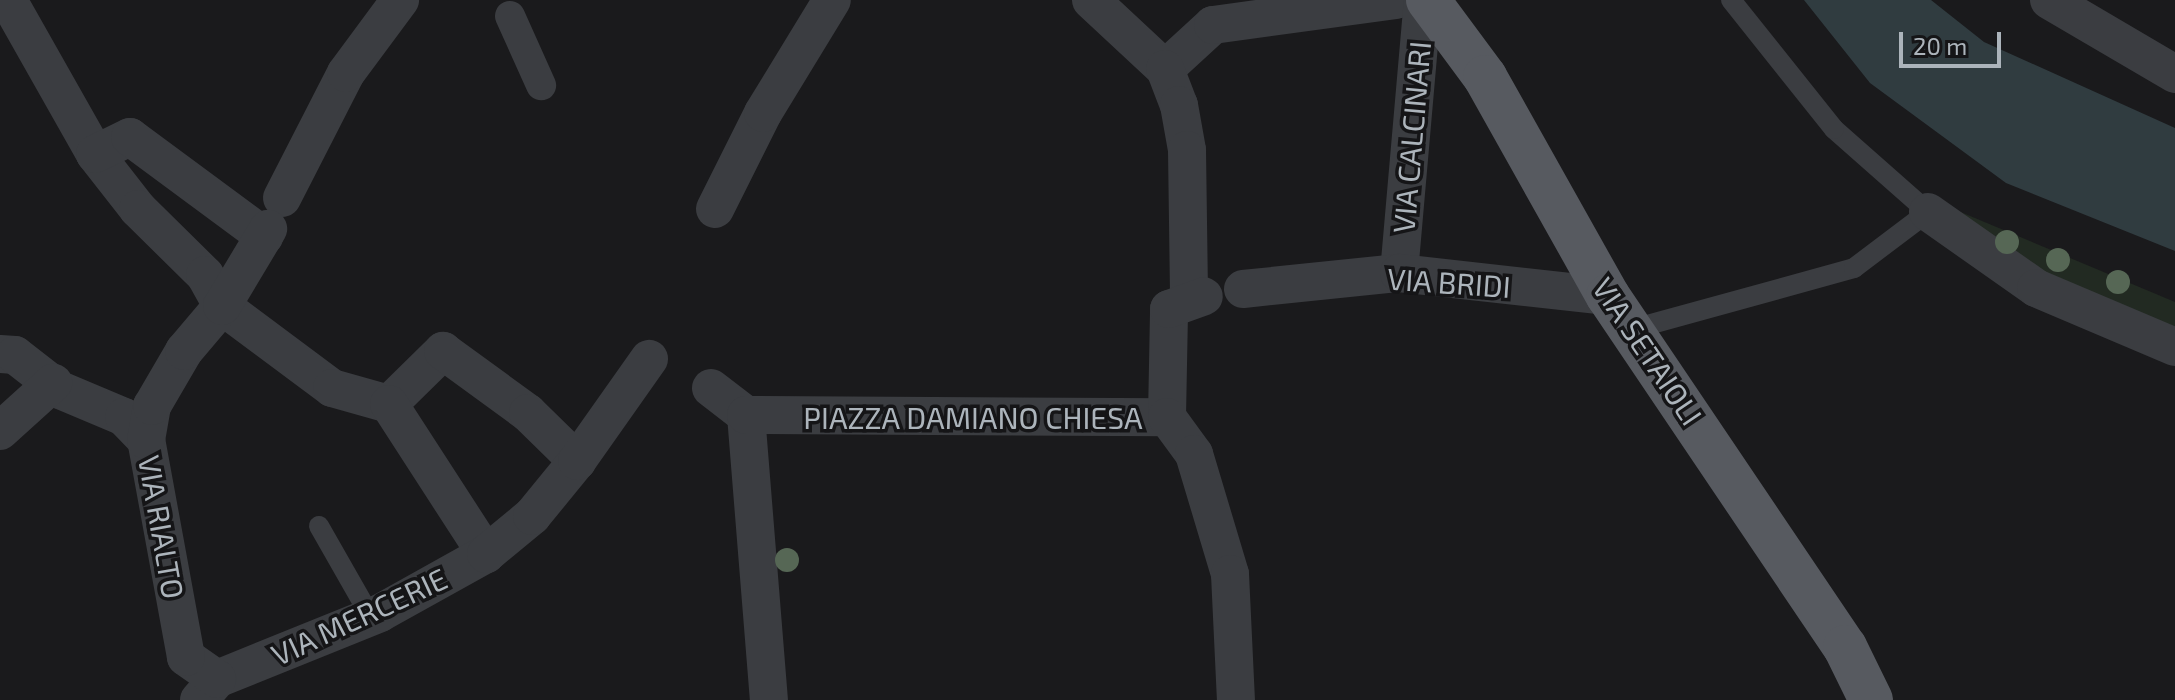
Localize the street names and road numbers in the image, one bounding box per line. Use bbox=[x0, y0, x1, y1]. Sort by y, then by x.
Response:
street label: VIA CALCINARI bbox=[1385, 39, 1437, 235]
street label: VIA BRIDI bbox=[1386, 260, 1512, 304]
street label: VIA SETAIOLI bbox=[1585, 270, 1711, 432]
street label: PIAZZA DAMIANO CHIESA bbox=[803, 399, 1143, 435]
street label: VIA RIALTO bbox=[132, 452, 192, 602]
street label: VIA MERCERIE bbox=[265, 559, 453, 673]

